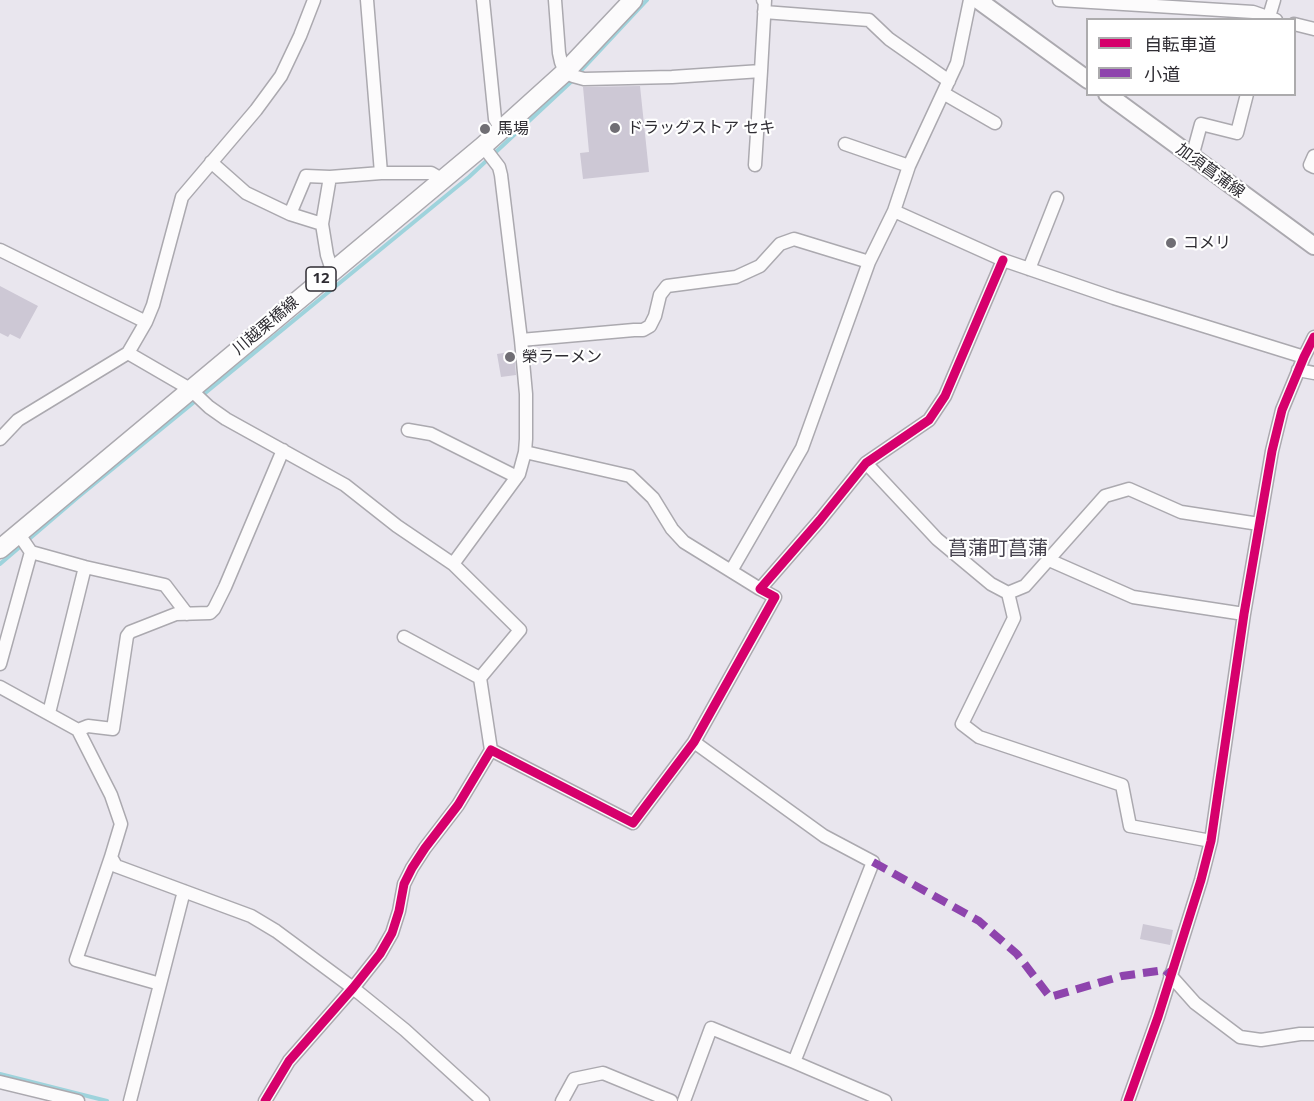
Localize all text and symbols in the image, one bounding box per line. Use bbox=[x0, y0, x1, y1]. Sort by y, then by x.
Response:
legend bbox=[1086, 18, 1296, 96]
text: 自転車道 bbox=[1144, 32, 1216, 56]
text: 小道 bbox=[1144, 62, 1180, 86]
place label: ドラッグストア セキ bbox=[627, 118, 775, 138]
place label: 馬場 bbox=[497, 119, 529, 139]
marker: ドラッグストア セキ bbox=[608, 121, 622, 135]
marker: 馬場 bbox=[478, 122, 492, 136]
street label: 加須菖蒲線 bbox=[1172, 140, 1248, 202]
place label: コメリ bbox=[1183, 233, 1231, 253]
marker: コメリ bbox=[1164, 236, 1178, 250]
road number: 12 bbox=[306, 267, 336, 291]
street label: 川越栗橋線 bbox=[229, 293, 303, 359]
place label: 榮ラーメン bbox=[522, 347, 602, 367]
marker: 榮ラーメン bbox=[503, 350, 517, 364]
district label: 菖蒲町菖蒲 bbox=[948, 537, 1048, 561]

